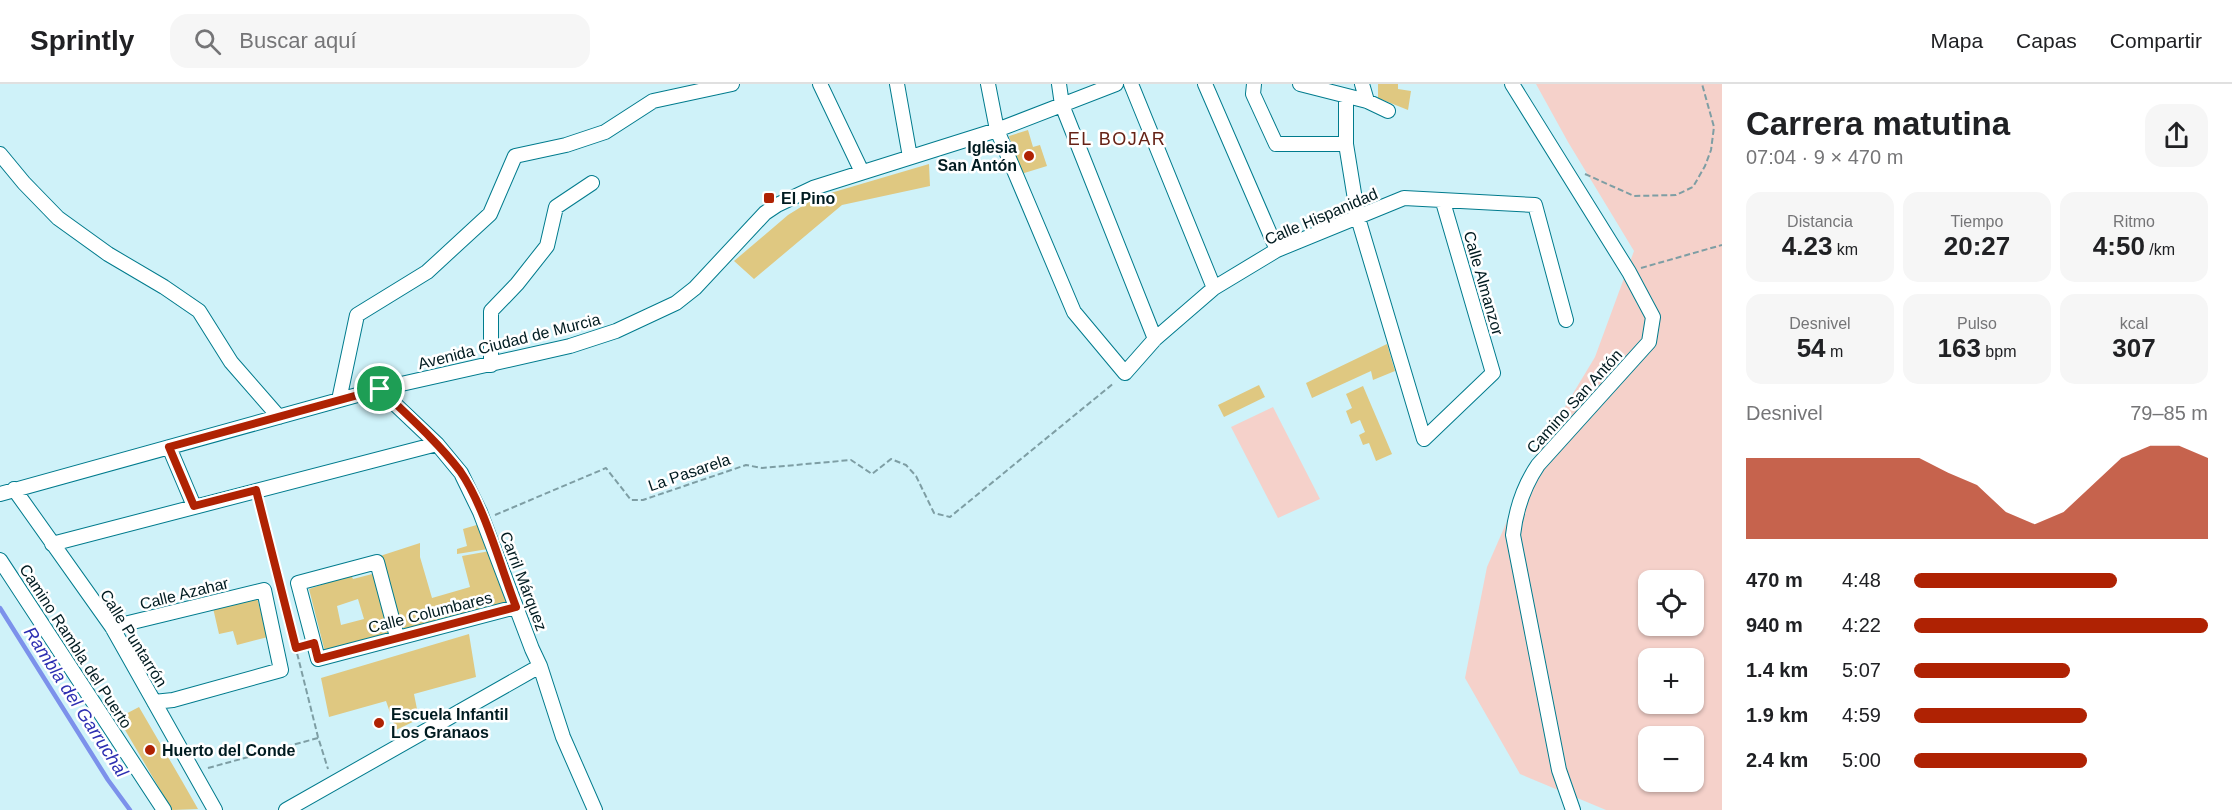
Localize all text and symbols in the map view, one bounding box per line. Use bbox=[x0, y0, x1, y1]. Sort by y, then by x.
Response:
search box bbox=[170, 14, 590, 68]
text: Sprintly bbox=[30, 25, 134, 56]
icon: search bbox=[191, 25, 224, 58]
text: Buscar aquí bbox=[239, 28, 357, 53]
text: Mapa bbox=[1931, 29, 1983, 52]
text: Capas bbox=[2016, 29, 2077, 52]
text: Compartir bbox=[2110, 29, 2202, 52]
button: share bbox=[2145, 104, 2208, 167]
text: Carrera matutina bbox=[1746, 105, 2010, 142]
district label: EL BOJAR bbox=[1068, 129, 1166, 149]
place label: Iglesia San Antón bbox=[938, 139, 1017, 174]
text: 07:04 · 9 × 470 m bbox=[1746, 146, 1903, 168]
marker: Iglesia San Antón bbox=[1022, 149, 1036, 163]
street label: Calle Hispanidad bbox=[1262, 185, 1380, 248]
place label: El Pino bbox=[781, 190, 835, 207]
marker: El Pino bbox=[762, 191, 776, 205]
text: Distancia bbox=[1787, 213, 1853, 230]
text: Tiempo bbox=[1951, 213, 2003, 230]
text: Ritmo bbox=[2113, 213, 2155, 230]
street label: Calle Almanzor bbox=[1461, 229, 1507, 338]
text: 4.23 bbox=[1782, 231, 1832, 261]
text: 20:27 bbox=[1944, 231, 2010, 261]
text: 4:50 bbox=[2093, 231, 2145, 261]
text: km bbox=[1832, 241, 1858, 258]
text: /km bbox=[2145, 241, 2175, 258]
street label: Avenida Ciudad de Murcia bbox=[416, 311, 602, 372]
text: Desnivel bbox=[1789, 315, 1851, 332]
text: Pulso bbox=[1957, 315, 1997, 332]
text: kcal bbox=[2120, 315, 2148, 332]
text: 54 bbox=[1797, 333, 1826, 363]
text: 163 bbox=[1938, 333, 1981, 363]
text: 307 bbox=[2112, 333, 2156, 363]
text: m bbox=[1826, 343, 1843, 360]
text: bpm bbox=[1981, 343, 2016, 360]
street label: Camino San Antón bbox=[1523, 346, 1625, 457]
pin bbox=[354, 363, 405, 414]
icon: arrive bbox=[363, 372, 396, 405]
text: Desnivel bbox=[1746, 402, 1823, 424]
text: 79–85 m bbox=[2130, 402, 2208, 424]
street label: La Pasarela bbox=[646, 451, 732, 494]
street label: Carril Márquez bbox=[497, 529, 550, 633]
street label: Camino Rambla del Puerto bbox=[16, 561, 135, 732]
text: 470 m bbox=[1746, 569, 1803, 591]
text: 4:48 bbox=[1842, 569, 1881, 591]
map controls bbox=[1638, 570, 1704, 792]
button: locate bbox=[1638, 570, 1704, 636]
street label: Calle Azahar bbox=[138, 574, 231, 613]
street label: Calle Puntarrón bbox=[97, 587, 170, 690]
street label: Calle Columbares bbox=[366, 589, 494, 636]
text: 940 m bbox=[1746, 614, 1803, 636]
text: 4:22 bbox=[1842, 614, 1881, 636]
water label: Rambla del Garruchal bbox=[20, 623, 133, 782]
button: + bbox=[1638, 648, 1704, 714]
text: 1.4 km bbox=[1746, 659, 1808, 681]
text: 5:07 bbox=[1842, 659, 1881, 681]
text: 1.9 km bbox=[1746, 704, 1808, 726]
text: 4:59 bbox=[1842, 704, 1881, 726]
place label: Escuela Infantil Los Granaos bbox=[391, 706, 508, 741]
marker: Escuela Infantil Los Granaos bbox=[372, 716, 386, 730]
button: − bbox=[1638, 726, 1704, 792]
place label: Huerto del Conde bbox=[162, 742, 295, 759]
marker: Huerto del Conde bbox=[143, 743, 157, 757]
text: 2.4 km bbox=[1746, 749, 1808, 771]
text: 5:00 bbox=[1842, 749, 1881, 771]

